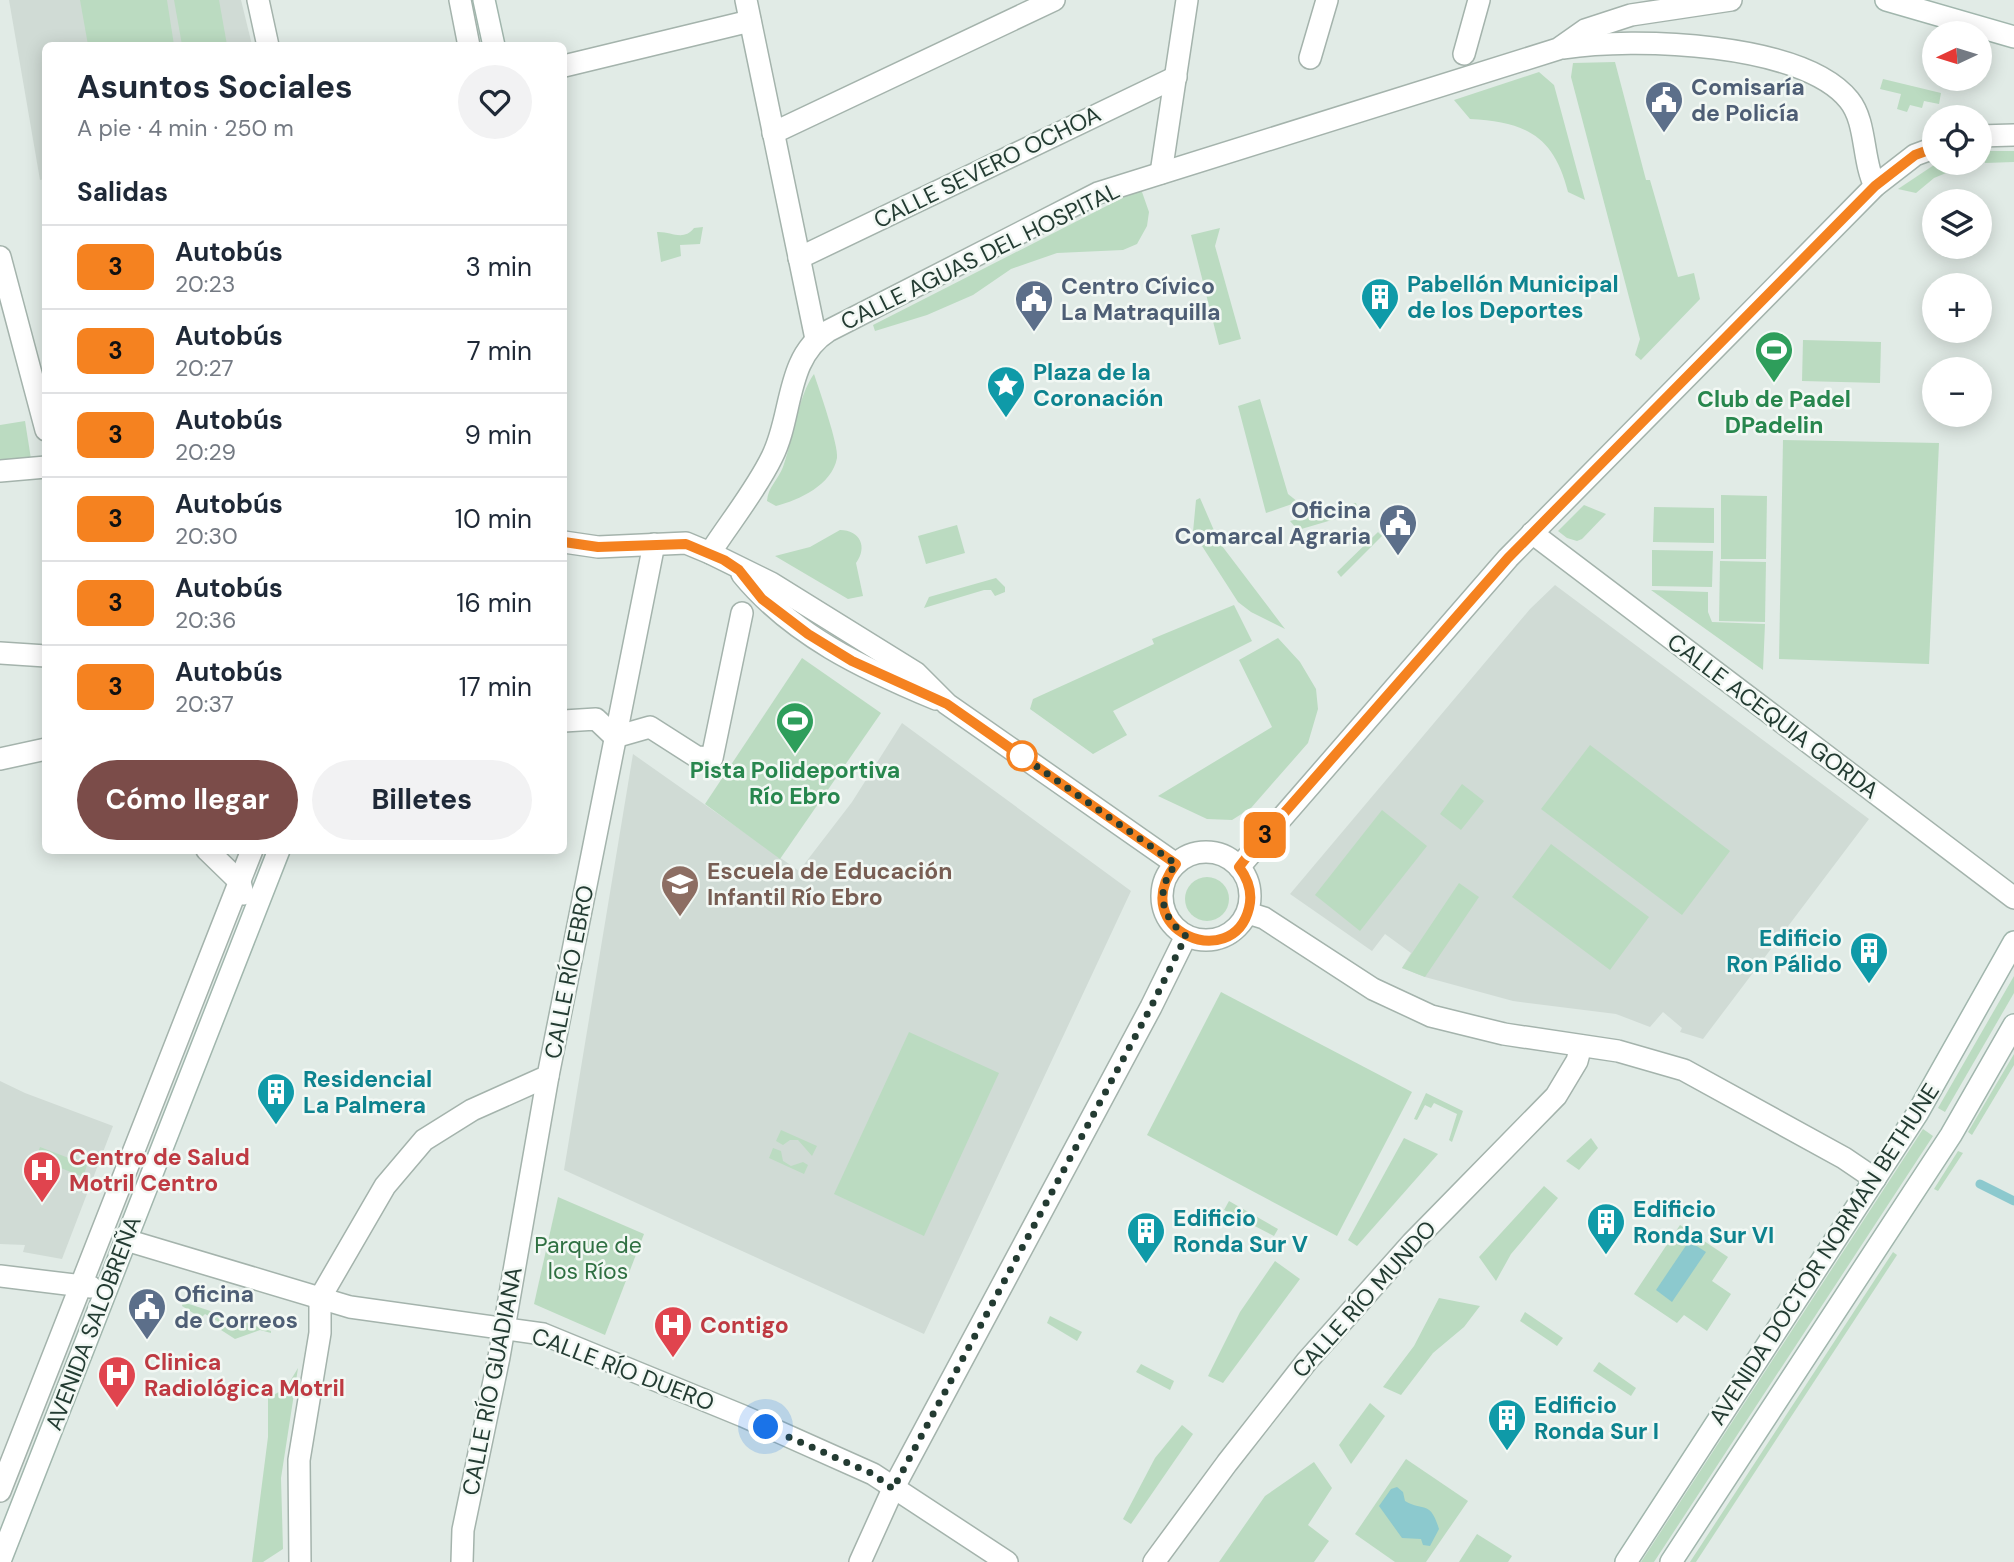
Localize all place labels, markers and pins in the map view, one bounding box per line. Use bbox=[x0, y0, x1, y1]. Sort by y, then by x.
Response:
place label: Comisaría de Policía bbox=[1691, 72, 1805, 128]
public building icon: Comisaría de Policía bbox=[1643, 79, 1685, 134]
place label: Pabellón Municipal de los Deportes bbox=[1407, 269, 1619, 325]
place label: Centro Cívico La Matraquilla bbox=[1061, 271, 1221, 327]
building icon: Pabellón Municipal de los Deportes bbox=[1359, 276, 1401, 331]
public building icon: Centro Cívico La Matraquilla bbox=[1013, 278, 1055, 333]
sports icon: Club de Padel DPadelin bbox=[1753, 329, 1795, 384]
place label: Plaza de la Coronación bbox=[1033, 357, 1163, 413]
place icon: Plaza de la Coronación bbox=[985, 364, 1027, 419]
place label: Club de Padel DPadelin bbox=[1697, 384, 1851, 440]
place label: Oficina Comarcal Agraria bbox=[1175, 495, 1371, 551]
public building icon: Oficina Comarcal Agraria bbox=[1377, 502, 1419, 557]
sports icon: Pista Polideportiva Río Ebro bbox=[774, 700, 816, 755]
unlabelled marker bbox=[1007, 741, 1037, 771]
place label: Pista Polideportiva Río Ebro bbox=[690, 755, 900, 811]
place label: Escuela de Educación Infantil Río Ebro bbox=[707, 856, 953, 912]
school or university icon: Escuela de Educación Infantil Río Ebro bbox=[659, 863, 701, 918]
place label: Edificio Ron Pálido bbox=[1726, 923, 1842, 979]
building icon: Edificio Ron Pálido bbox=[1848, 930, 1890, 985]
place label: Residencial La Palmera bbox=[303, 1064, 432, 1120]
building icon: Residencial La Palmera bbox=[255, 1071, 297, 1126]
place label: Centro de Salud Motril Centro bbox=[69, 1142, 250, 1198]
hospital icon: Centro de Salud Motril Centro bbox=[21, 1149, 63, 1204]
place label: Edificio Ronda Sur VI bbox=[1633, 1194, 1774, 1250]
building icon: Edificio Ronda Sur VI bbox=[1585, 1201, 1627, 1256]
place label: Edificio Ronda Sur V bbox=[1173, 1203, 1308, 1259]
building icon: Edificio Ronda Sur V bbox=[1125, 1210, 1167, 1265]
place label: Oficina de Correos bbox=[174, 1279, 298, 1335]
public building icon: Oficina de Correos bbox=[126, 1286, 168, 1341]
hospital icon: Contigo bbox=[652, 1304, 694, 1359]
place label: Contigo bbox=[700, 1310, 789, 1340]
place label: Clinica Radiológica Motril bbox=[144, 1347, 345, 1403]
hospital icon: Clinica Radiológica Motril bbox=[96, 1354, 138, 1409]
place label: Edificio Ronda Sur I bbox=[1534, 1390, 1659, 1446]
building icon: Edificio Ronda Sur I bbox=[1486, 1397, 1528, 1452]

